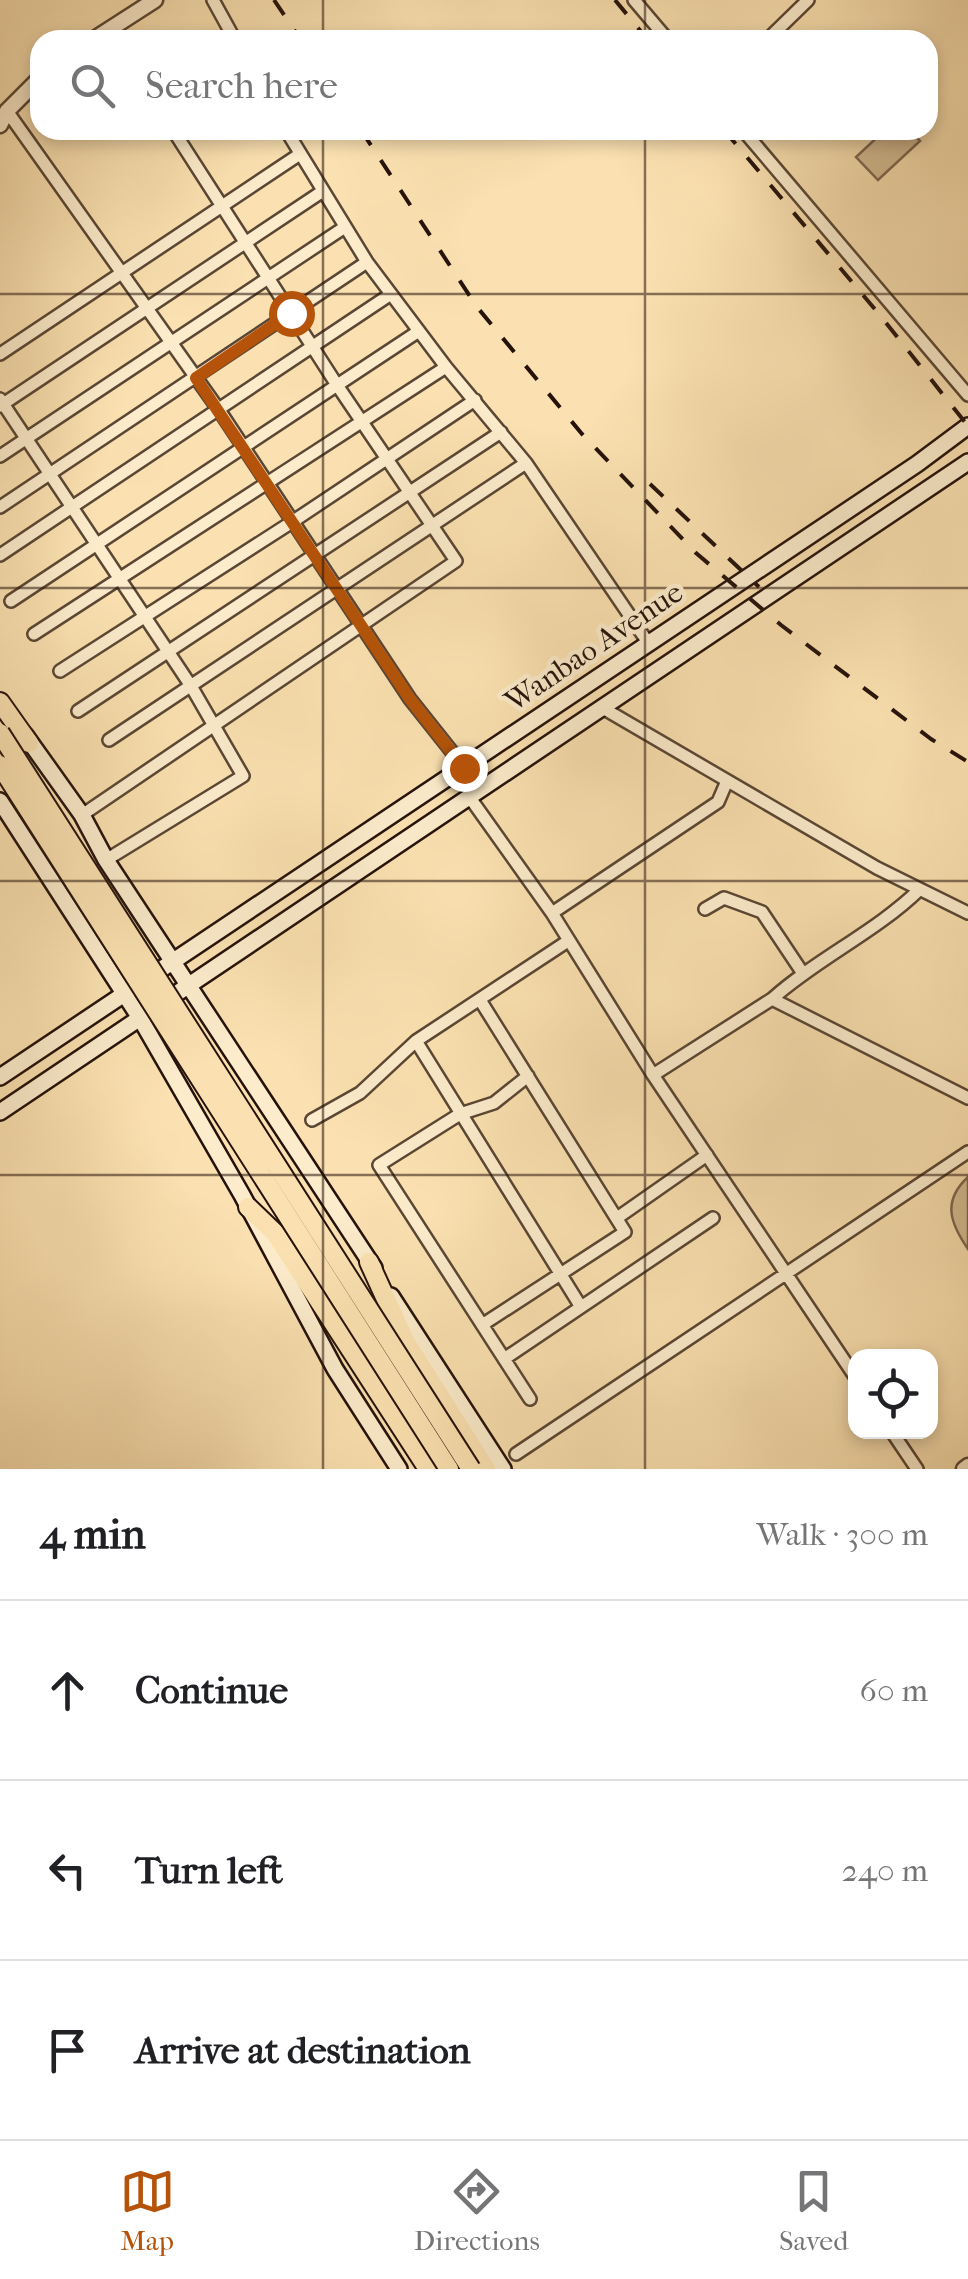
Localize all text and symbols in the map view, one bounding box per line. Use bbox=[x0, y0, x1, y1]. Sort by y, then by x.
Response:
search box bbox=[30, 30, 938, 140]
icon: search bbox=[65, 58, 120, 113]
text: Search here bbox=[145, 63, 338, 108]
route start bbox=[269, 291, 315, 337]
street label: Wanbao Avenue bbox=[498, 575, 690, 720]
route end bbox=[442, 746, 488, 792]
map controls bbox=[848, 1349, 938, 1439]
button: locate bbox=[848, 1349, 938, 1439]
text: 4 min bbox=[40, 1510, 146, 1559]
text: Walk · 300 m bbox=[757, 1516, 928, 1553]
icon: ahead bbox=[40, 1663, 95, 1718]
text: Continue bbox=[135, 1668, 288, 1713]
text: 60 m bbox=[860, 1672, 928, 1709]
icon: left bbox=[40, 1843, 95, 1898]
text: Turn left bbox=[135, 1848, 283, 1893]
text: 240 m bbox=[842, 1852, 928, 1889]
icon: arrive bbox=[40, 2023, 95, 2078]
text: Arrive at destination bbox=[135, 2028, 471, 2073]
tab: Map bbox=[120, 2164, 175, 2257]
tab: Directions bbox=[414, 2164, 540, 2257]
tab: Saved bbox=[779, 2164, 848, 2257]

